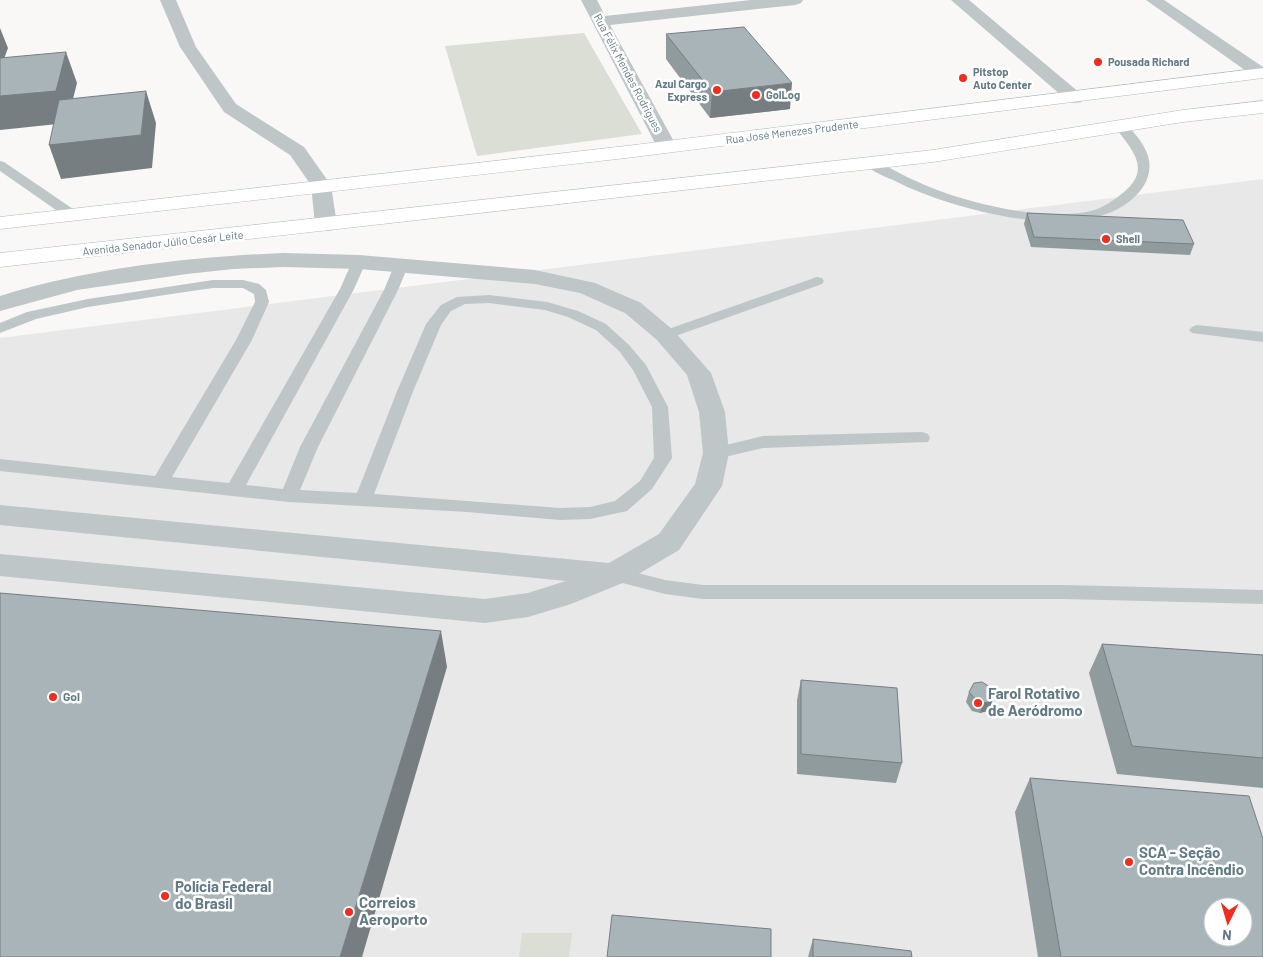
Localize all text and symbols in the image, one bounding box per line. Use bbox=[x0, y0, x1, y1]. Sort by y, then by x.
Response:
street label: Rua Félix Mendes Rodrigues bbox=[592, 11, 665, 134]
place label: Pousada Richard bbox=[1108, 55, 1190, 68]
marker: Pousada Richard bbox=[1092, 56, 1104, 68]
place label: Pitstop Auto Center bbox=[973, 65, 1033, 91]
marker: Pitstop Auto Center bbox=[957, 72, 969, 84]
place label: Azul Cargo Express bbox=[655, 77, 707, 103]
marker: Azul Cargo Express bbox=[711, 84, 723, 96]
place label: GolLog bbox=[766, 88, 800, 101]
marker: GolLog bbox=[750, 89, 762, 101]
street label: Rua José Menezes Prudente bbox=[725, 117, 859, 146]
street label: Avenida Senador Júlio Cesár Leite bbox=[82, 228, 244, 257]
place label: Shell bbox=[1116, 232, 1140, 245]
marker: Shell bbox=[1100, 233, 1112, 245]
place label: Farol Rotativo de Aeródromo bbox=[988, 684, 1083, 719]
place label: Gol bbox=[63, 689, 80, 703]
marker: Gol bbox=[47, 691, 59, 703]
marker: Farol Rotativo de Aeródromo bbox=[972, 697, 984, 709]
place label: SCA - Seção Contra Incêndio bbox=[1139, 843, 1244, 878]
marker: SCA - Seção Contra Incêndio bbox=[1123, 856, 1135, 868]
place label: Polícia Federal do Brasil bbox=[175, 877, 272, 912]
marker: Polícia Federal do Brasil bbox=[159, 890, 171, 902]
place label: Correios Aeroporto bbox=[359, 893, 428, 928]
north arrow bbox=[1203, 897, 1253, 947]
marker: Correios Aeroporto bbox=[343, 906, 355, 918]
text: N bbox=[1221, 927, 1232, 944]

